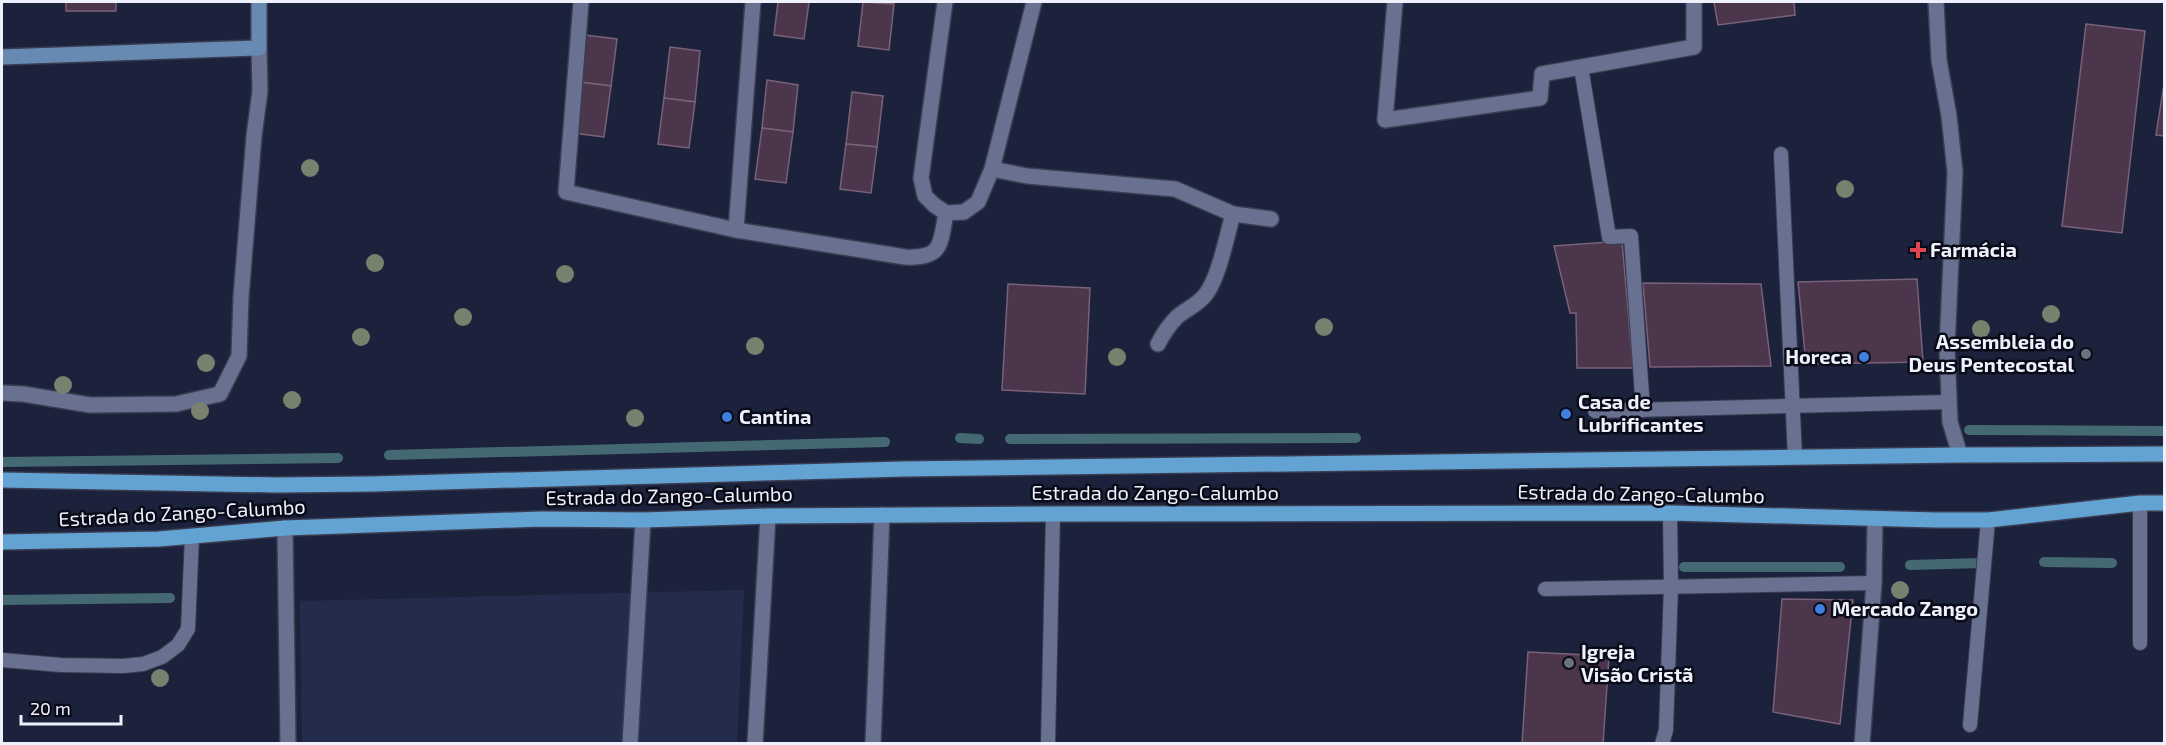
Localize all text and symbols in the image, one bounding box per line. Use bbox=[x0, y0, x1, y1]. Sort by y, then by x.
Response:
place label: Farmácia bbox=[1930, 237, 2017, 261]
marker: Farmácia bbox=[1911, 243, 1925, 257]
place label: Assembleia do Deus Pentecostal bbox=[1909, 329, 2074, 376]
place label: Horeca bbox=[1785, 344, 1852, 368]
marker: Assembleia do Deus Pentecostal bbox=[2079, 347, 2093, 361]
marker: Horeca bbox=[1857, 350, 1871, 364]
place label: Casa de Lubrificantes bbox=[1578, 389, 1704, 436]
place label: Cantina bbox=[739, 404, 811, 428]
marker: Casa de Lubrificantes bbox=[1559, 407, 1573, 421]
marker: Cantina bbox=[720, 410, 734, 424]
street label: Estrada do Zango-Calumbo bbox=[1517, 479, 1765, 507]
street label: Estrada do Zango-Calumbo bbox=[1031, 480, 1279, 504]
street label: Estrada do Zango-Calumbo bbox=[545, 481, 793, 509]
street label: Estrada do Zango-Calumbo bbox=[58, 494, 306, 530]
place label: Mercado Zango bbox=[1832, 596, 1978, 620]
marker: Mercado Zango bbox=[1813, 602, 1827, 616]
place label: Igreja Visão Cristã bbox=[1581, 639, 1694, 686]
marker: Igreja Visão Cristã bbox=[1562, 656, 1576, 670]
scale bar bbox=[21, 688, 122, 726]
text: 20 m bbox=[30, 697, 71, 719]

